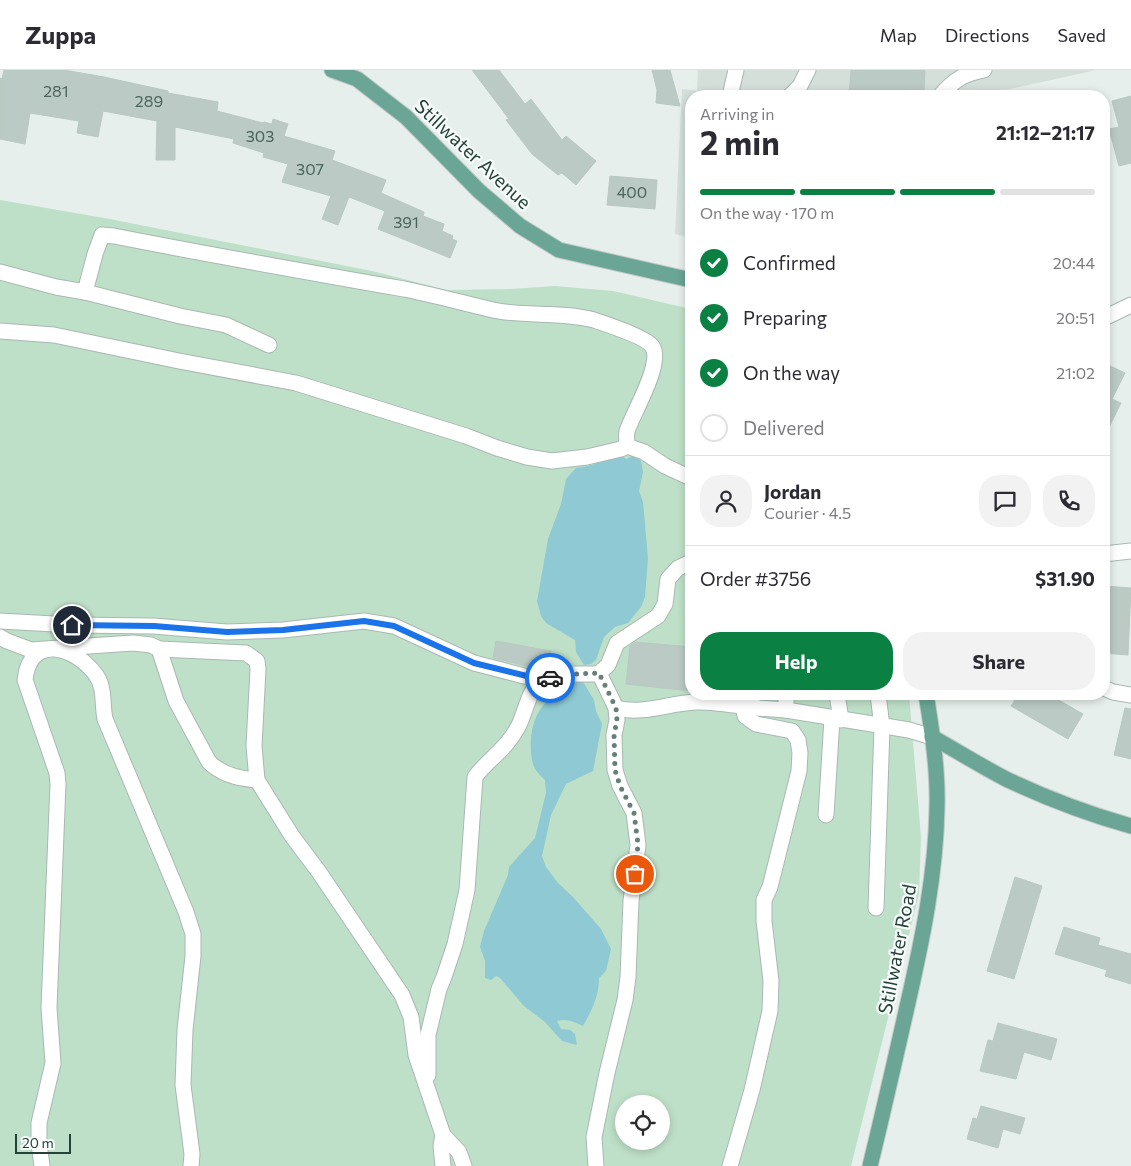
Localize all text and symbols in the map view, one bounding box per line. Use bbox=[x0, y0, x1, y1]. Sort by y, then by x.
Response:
text: Zuppa bbox=[25, 20, 96, 49]
text: Map bbox=[880, 24, 917, 46]
text: Directions bbox=[945, 24, 1029, 46]
text: Saved bbox=[1057, 24, 1106, 46]
house number: 281 bbox=[43, 81, 69, 100]
house number: 289 bbox=[135, 91, 163, 110]
street label: Stillwater Avenue bbox=[410, 94, 536, 213]
text: Arriving in bbox=[700, 104, 774, 123]
text: 21:12–21:17 bbox=[996, 121, 1095, 144]
text: 2 min bbox=[700, 122, 780, 162]
house number: 303 bbox=[246, 126, 274, 145]
house number: 307 bbox=[296, 159, 324, 178]
house number: 400 bbox=[617, 182, 647, 201]
text: On the way · 170 m bbox=[700, 203, 834, 222]
house number: 391 bbox=[393, 212, 419, 231]
icon: check bbox=[700, 249, 728, 277]
text: Confirmed bbox=[743, 251, 836, 274]
text: 20:44 bbox=[1053, 253, 1095, 272]
icon: check bbox=[700, 304, 728, 332]
text: Preparing bbox=[743, 306, 827, 329]
text: 20:51 bbox=[1056, 308, 1095, 327]
icon: check bbox=[700, 359, 728, 387]
text: On the way bbox=[743, 361, 840, 384]
text: 21:02 bbox=[1056, 363, 1095, 382]
text: Delivered bbox=[743, 416, 824, 439]
button: person bbox=[700, 475, 752, 527]
button: chat bbox=[979, 475, 1031, 527]
button: phone bbox=[1043, 475, 1095, 527]
text: Jordan bbox=[764, 480, 821, 503]
text: Courier · 4.5 bbox=[764, 503, 851, 522]
text: Order #3756 bbox=[700, 567, 811, 590]
text: $31.90 bbox=[1035, 567, 1095, 590]
pin bbox=[51, 604, 93, 646]
icon: home bbox=[58, 611, 86, 639]
button: Help bbox=[700, 632, 893, 690]
button: Share bbox=[903, 632, 1095, 690]
courier bbox=[525, 653, 575, 703]
icon: car bbox=[536, 664, 564, 692]
pin bbox=[614, 853, 656, 895]
icon: bag bbox=[621, 860, 649, 888]
street label: Stillwater Road bbox=[873, 882, 920, 1016]
map controls bbox=[615, 1095, 670, 1150]
button: locate bbox=[615, 1095, 670, 1150]
scale bar bbox=[15, 1131, 71, 1154]
text: 20 m bbox=[22, 1134, 54, 1151]

